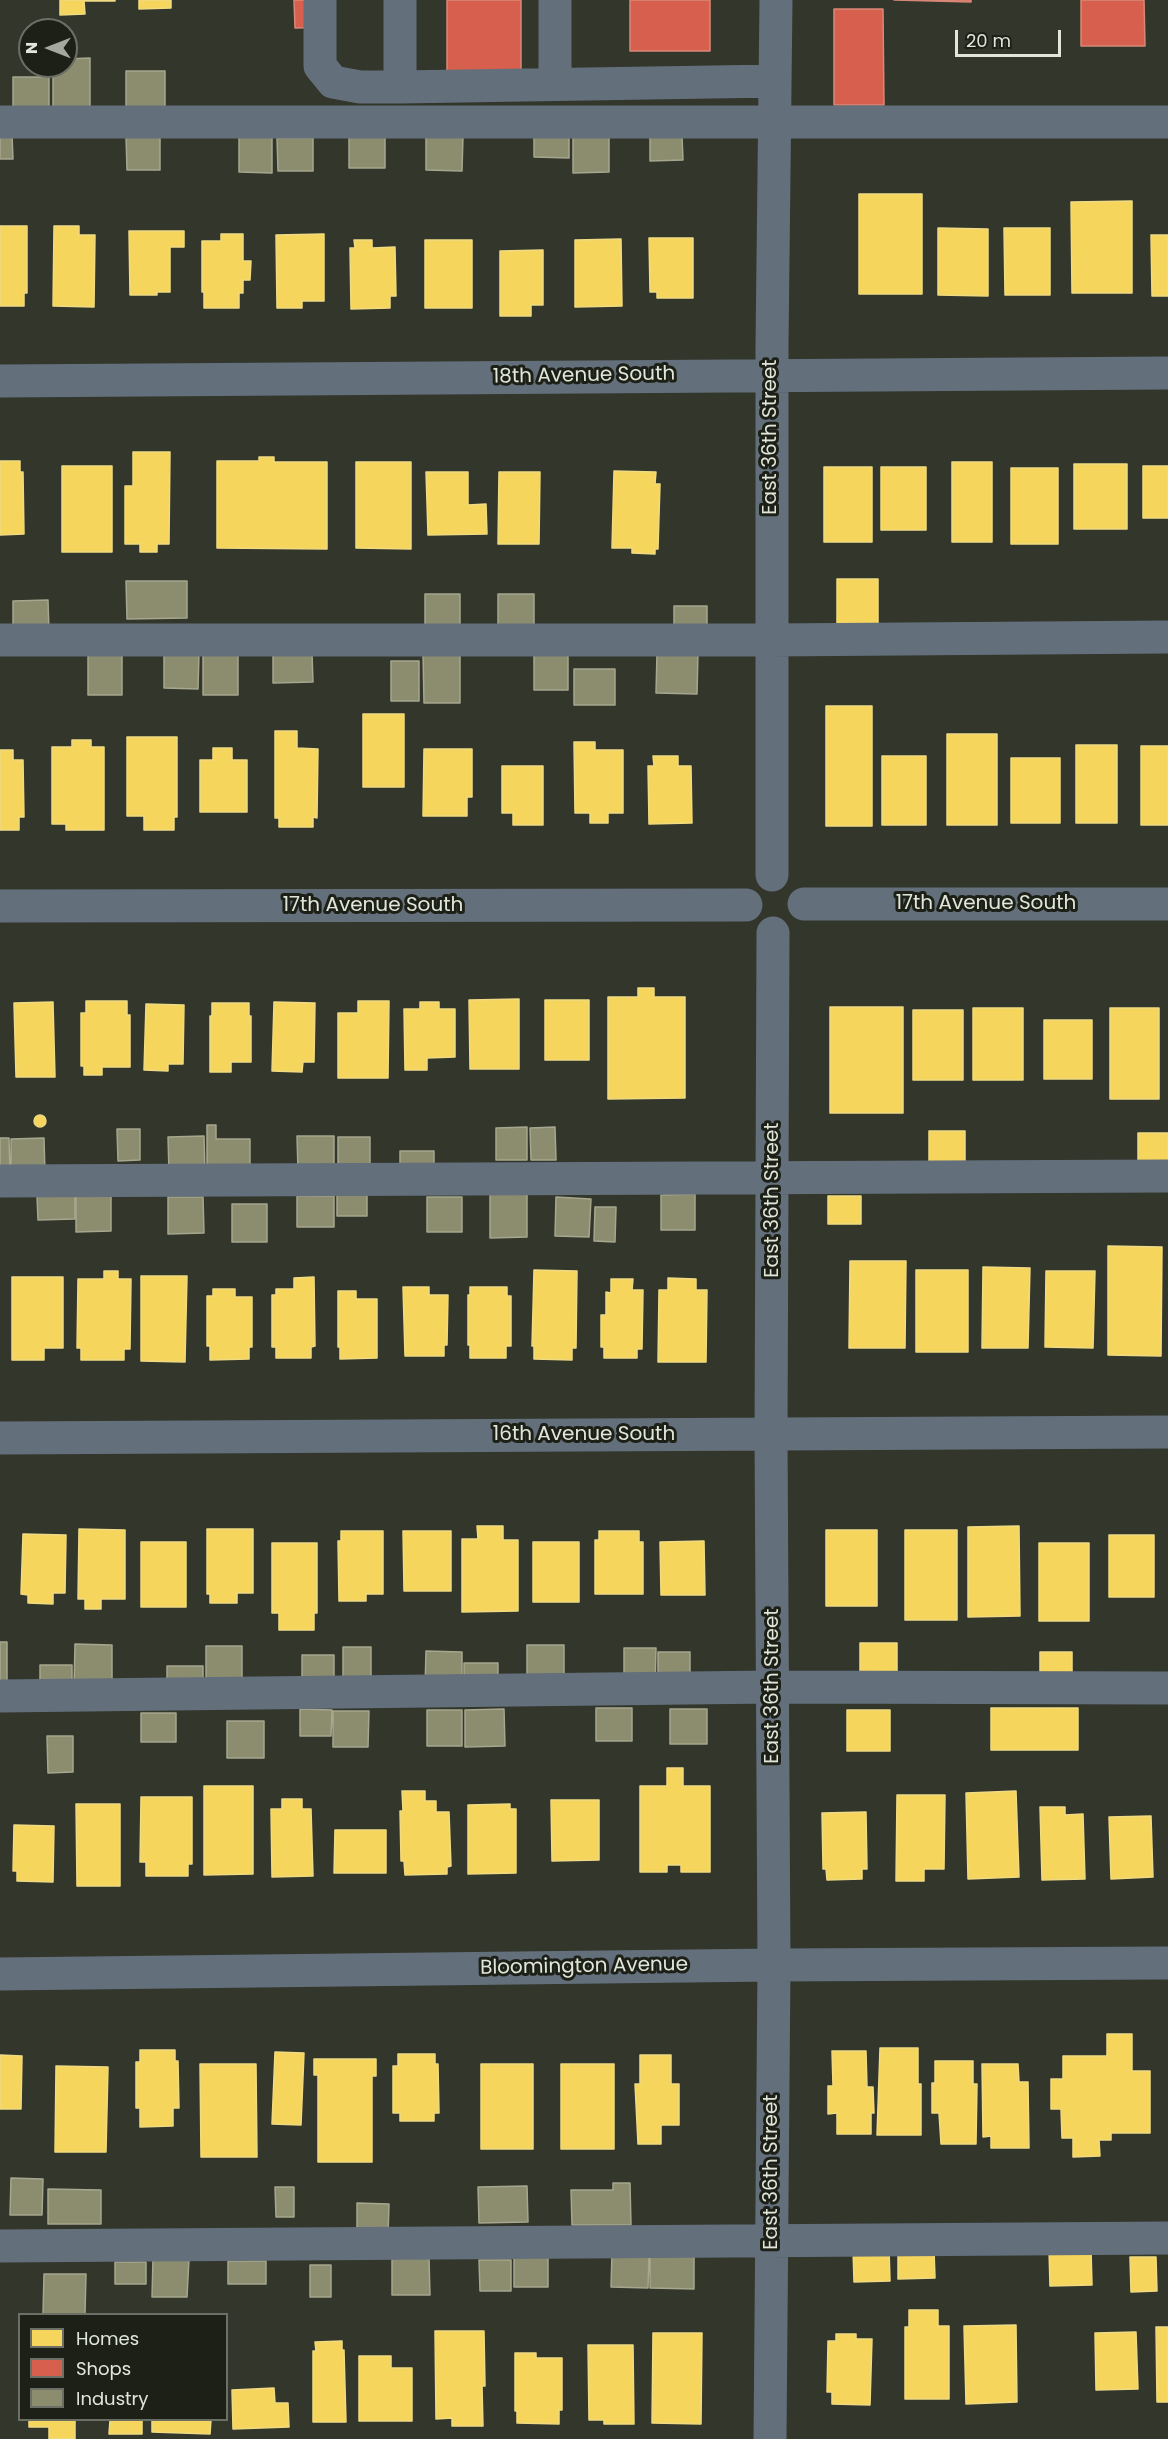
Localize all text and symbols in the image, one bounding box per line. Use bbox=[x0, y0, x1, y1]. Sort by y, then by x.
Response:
north arrow bbox=[18, 18, 78, 78]
scale bar bbox=[958, 18, 1064, 56]
text: 20 m bbox=[966, 28, 1011, 53]
text: N bbox=[20, 42, 43, 54]
street label: East 36th Street bbox=[759, 359, 783, 515]
street label: 18th Avenue South bbox=[493, 362, 675, 390]
street label: 17th Avenue South bbox=[896, 892, 1076, 916]
street label: 17th Avenue South bbox=[283, 894, 463, 918]
street label: East 36th Street bbox=[761, 1122, 785, 1278]
street label: 16th Avenue South bbox=[493, 1423, 675, 1447]
street label: East 36th Street bbox=[761, 1608, 785, 1764]
street label: Bloomington Avenue bbox=[480, 1953, 688, 1981]
street label: East 36th Street bbox=[760, 2094, 784, 2250]
legend bbox=[18, 2313, 228, 2421]
text: Homes bbox=[76, 2326, 139, 2351]
text: Shops bbox=[76, 2356, 131, 2381]
text: Industry bbox=[76, 2386, 148, 2411]

